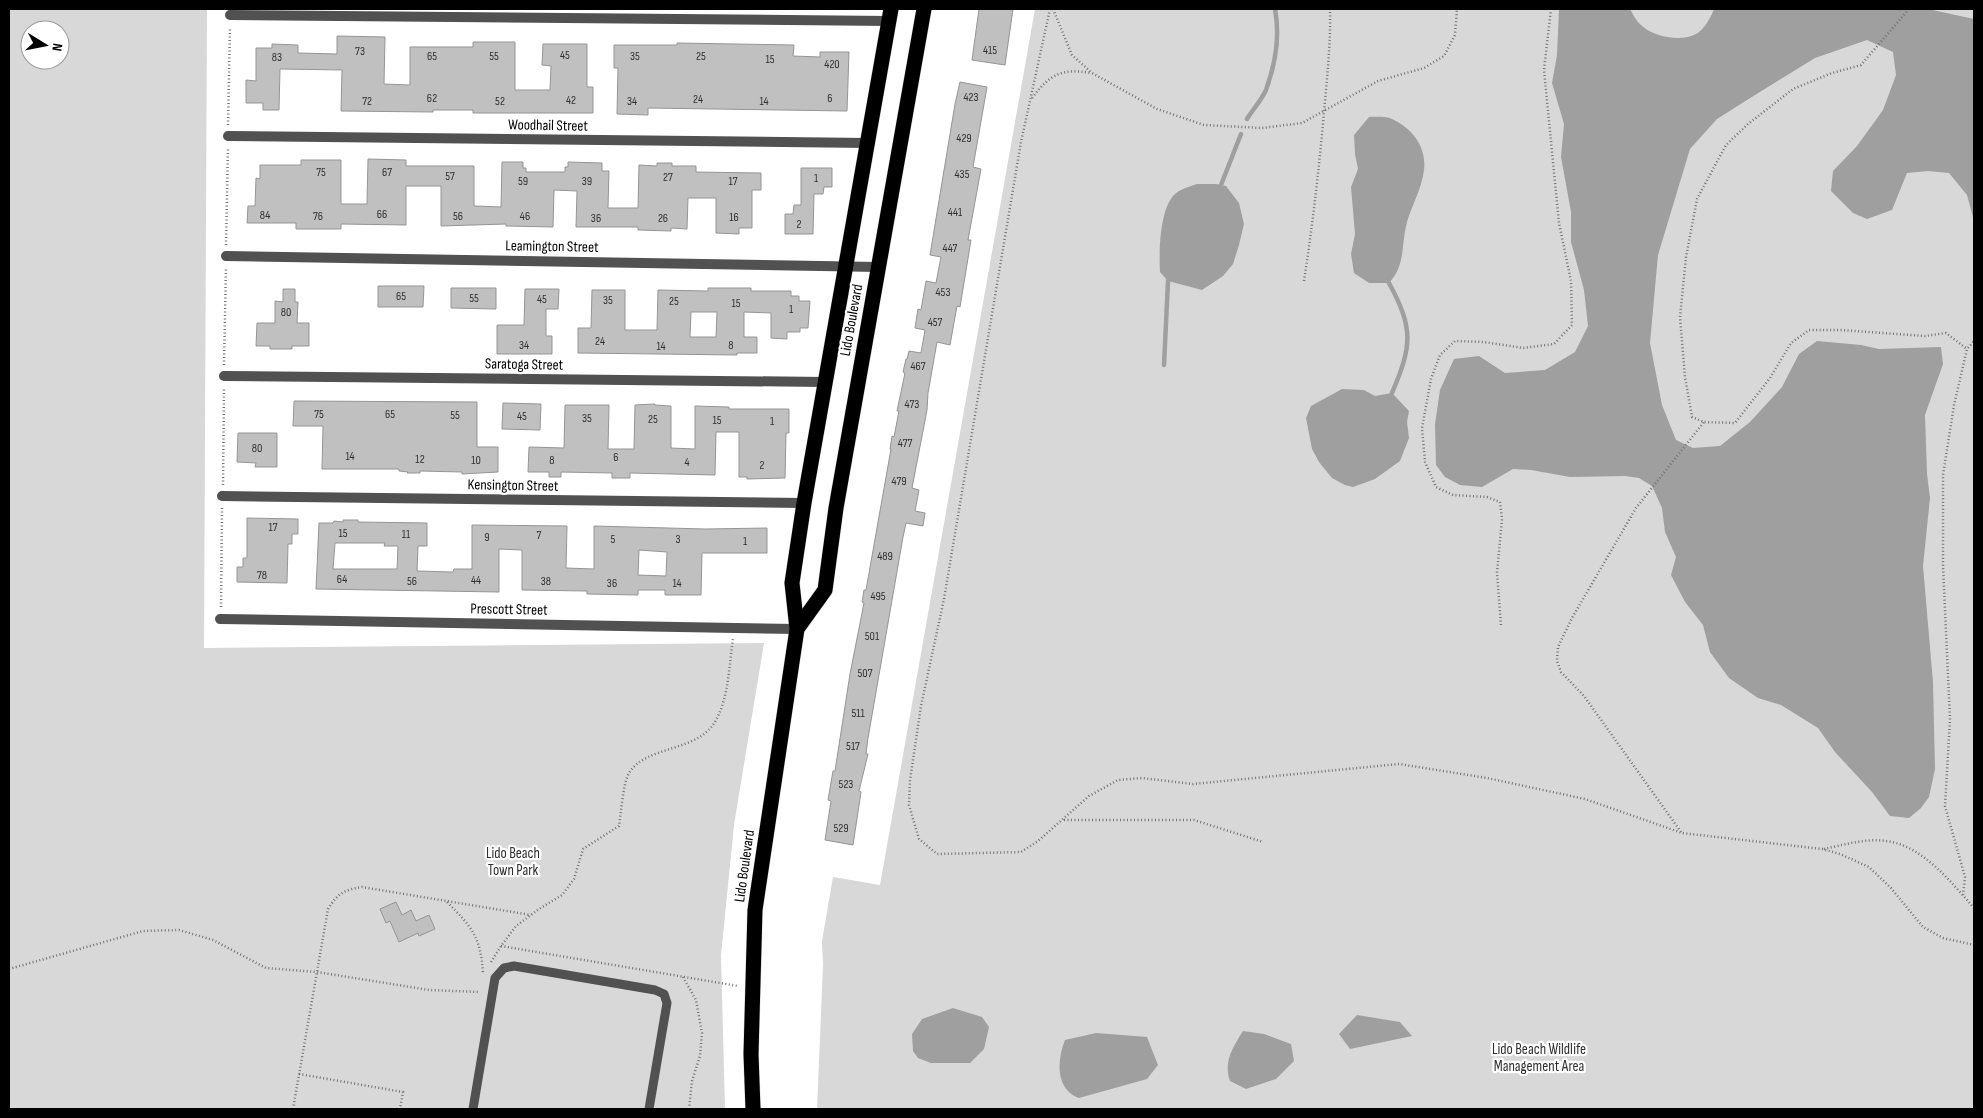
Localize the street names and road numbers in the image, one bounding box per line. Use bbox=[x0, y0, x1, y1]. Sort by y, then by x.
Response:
street label: Woodhail Street bbox=[508, 115, 589, 136]
street label: Leamington Street bbox=[505, 236, 599, 257]
street label: Lido Boulevard bbox=[836, 283, 867, 358]
street label: Saratoga Street bbox=[485, 354, 564, 375]
street label: Kensington Street bbox=[468, 475, 559, 496]
street label: Prescott Street bbox=[470, 599, 548, 620]
street label: Lido Boulevard bbox=[730, 829, 759, 903]

